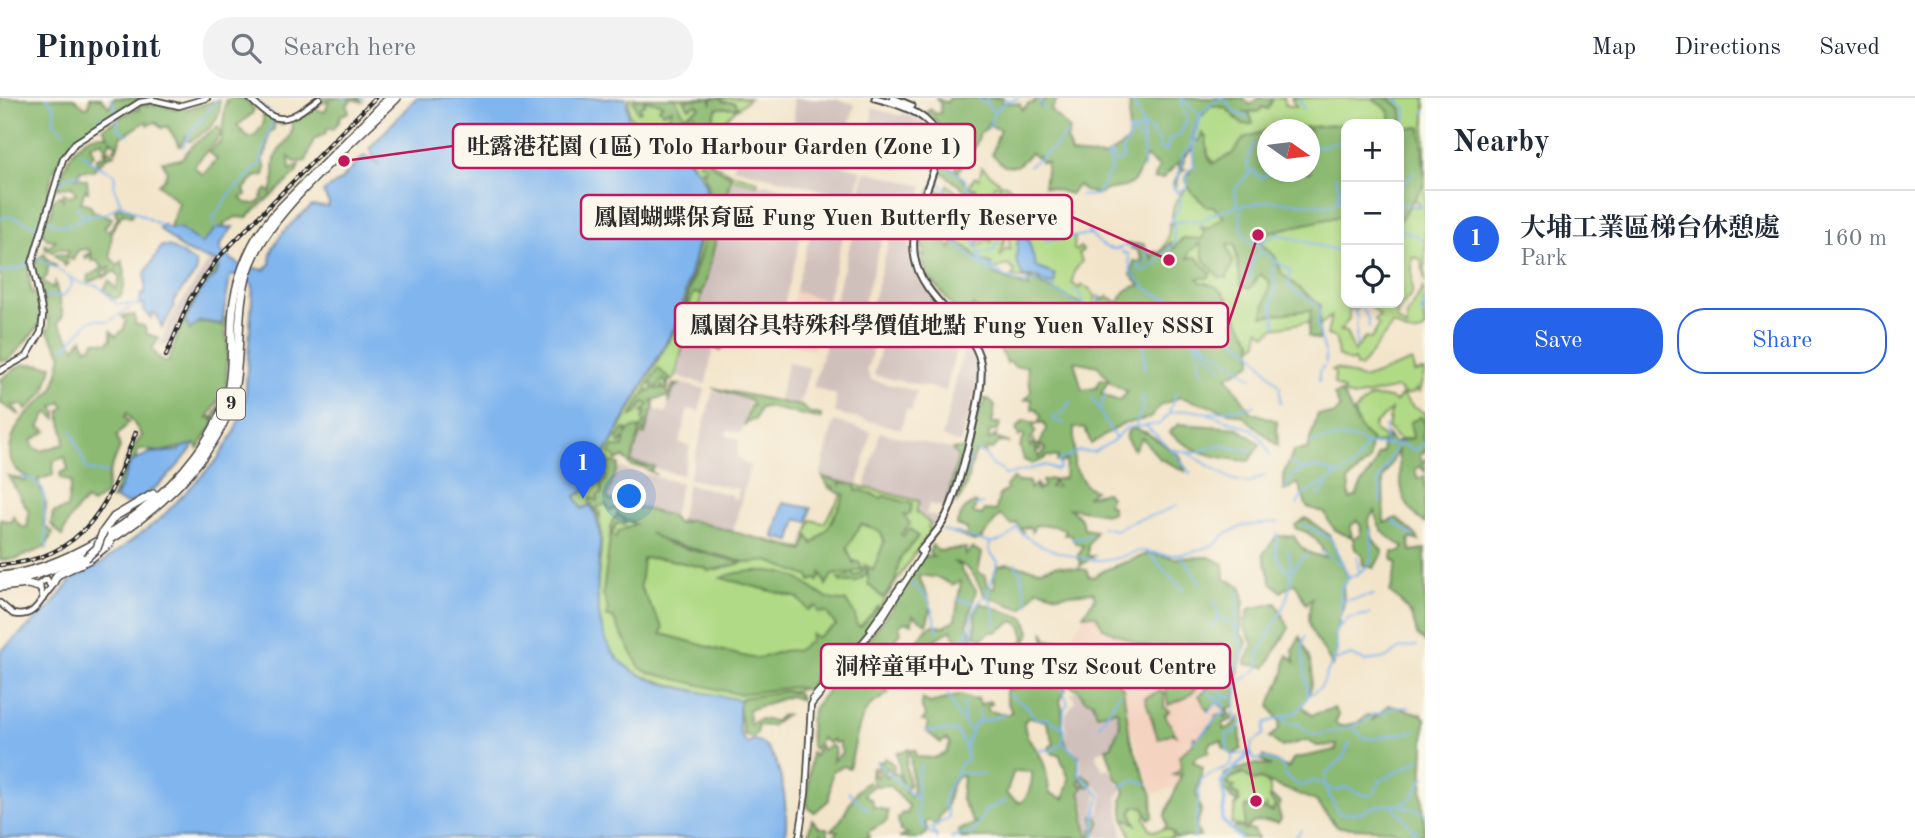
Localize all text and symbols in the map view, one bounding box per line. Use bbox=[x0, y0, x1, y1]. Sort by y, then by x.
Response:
search box bbox=[203, 17, 693, 80]
icon: search bbox=[227, 29, 265, 67]
text: Pinpoint bbox=[35, 32, 161, 65]
text: Search here bbox=[283, 35, 416, 61]
text: Map bbox=[1592, 36, 1636, 60]
text: Directions bbox=[1674, 36, 1781, 60]
text: Saved bbox=[1819, 36, 1880, 60]
north arrow bbox=[1257, 119, 1320, 182]
map controls bbox=[1341, 119, 1404, 308]
button: + bbox=[1341, 119, 1404, 182]
callout: 吐露港花園 (1區) Tolo Harbour Garden (Zone 1) bbox=[453, 124, 975, 168]
text: Nearby bbox=[1453, 128, 1550, 158]
text: 吐露港花園 (1區) Tolo Harbour Garden (Zone 1) bbox=[467, 134, 961, 159]
button: − bbox=[1341, 182, 1404, 245]
callout: 鳳園蝴蝶保育區 Fung Yuen Butterfly Reserve bbox=[581, 195, 1072, 239]
text: 鳳園蝴蝶保育區 Fung Yuen Butterfly Reserve bbox=[594, 205, 1058, 230]
text: 大埔工業區梯台休憩處 bbox=[1520, 216, 1780, 242]
text: 1 bbox=[1469, 227, 1483, 250]
text: 160 m bbox=[1822, 227, 1887, 250]
button: locate bbox=[1341, 245, 1404, 308]
text: Park bbox=[1520, 247, 1567, 270]
callout: 鳳園谷具特殊科學價值地點 Fung Yuen Valley SSSI bbox=[675, 303, 1228, 347]
button: Save bbox=[1453, 308, 1663, 374]
button: Share bbox=[1677, 308, 1887, 374]
text: 鳳園谷具特殊科學價值地點 Fung Yuen Valley SSSI bbox=[690, 313, 1214, 338]
road number: 9 bbox=[217, 388, 245, 420]
pin: 1 bbox=[560, 441, 606, 499]
your location bbox=[612, 479, 646, 513]
callout: 洞梓童軍中心 Tung Tsz Scout Centre bbox=[821, 644, 1230, 688]
text: 洞梓童軍中心 Tung Tsz Scout Centre bbox=[835, 653, 1217, 679]

